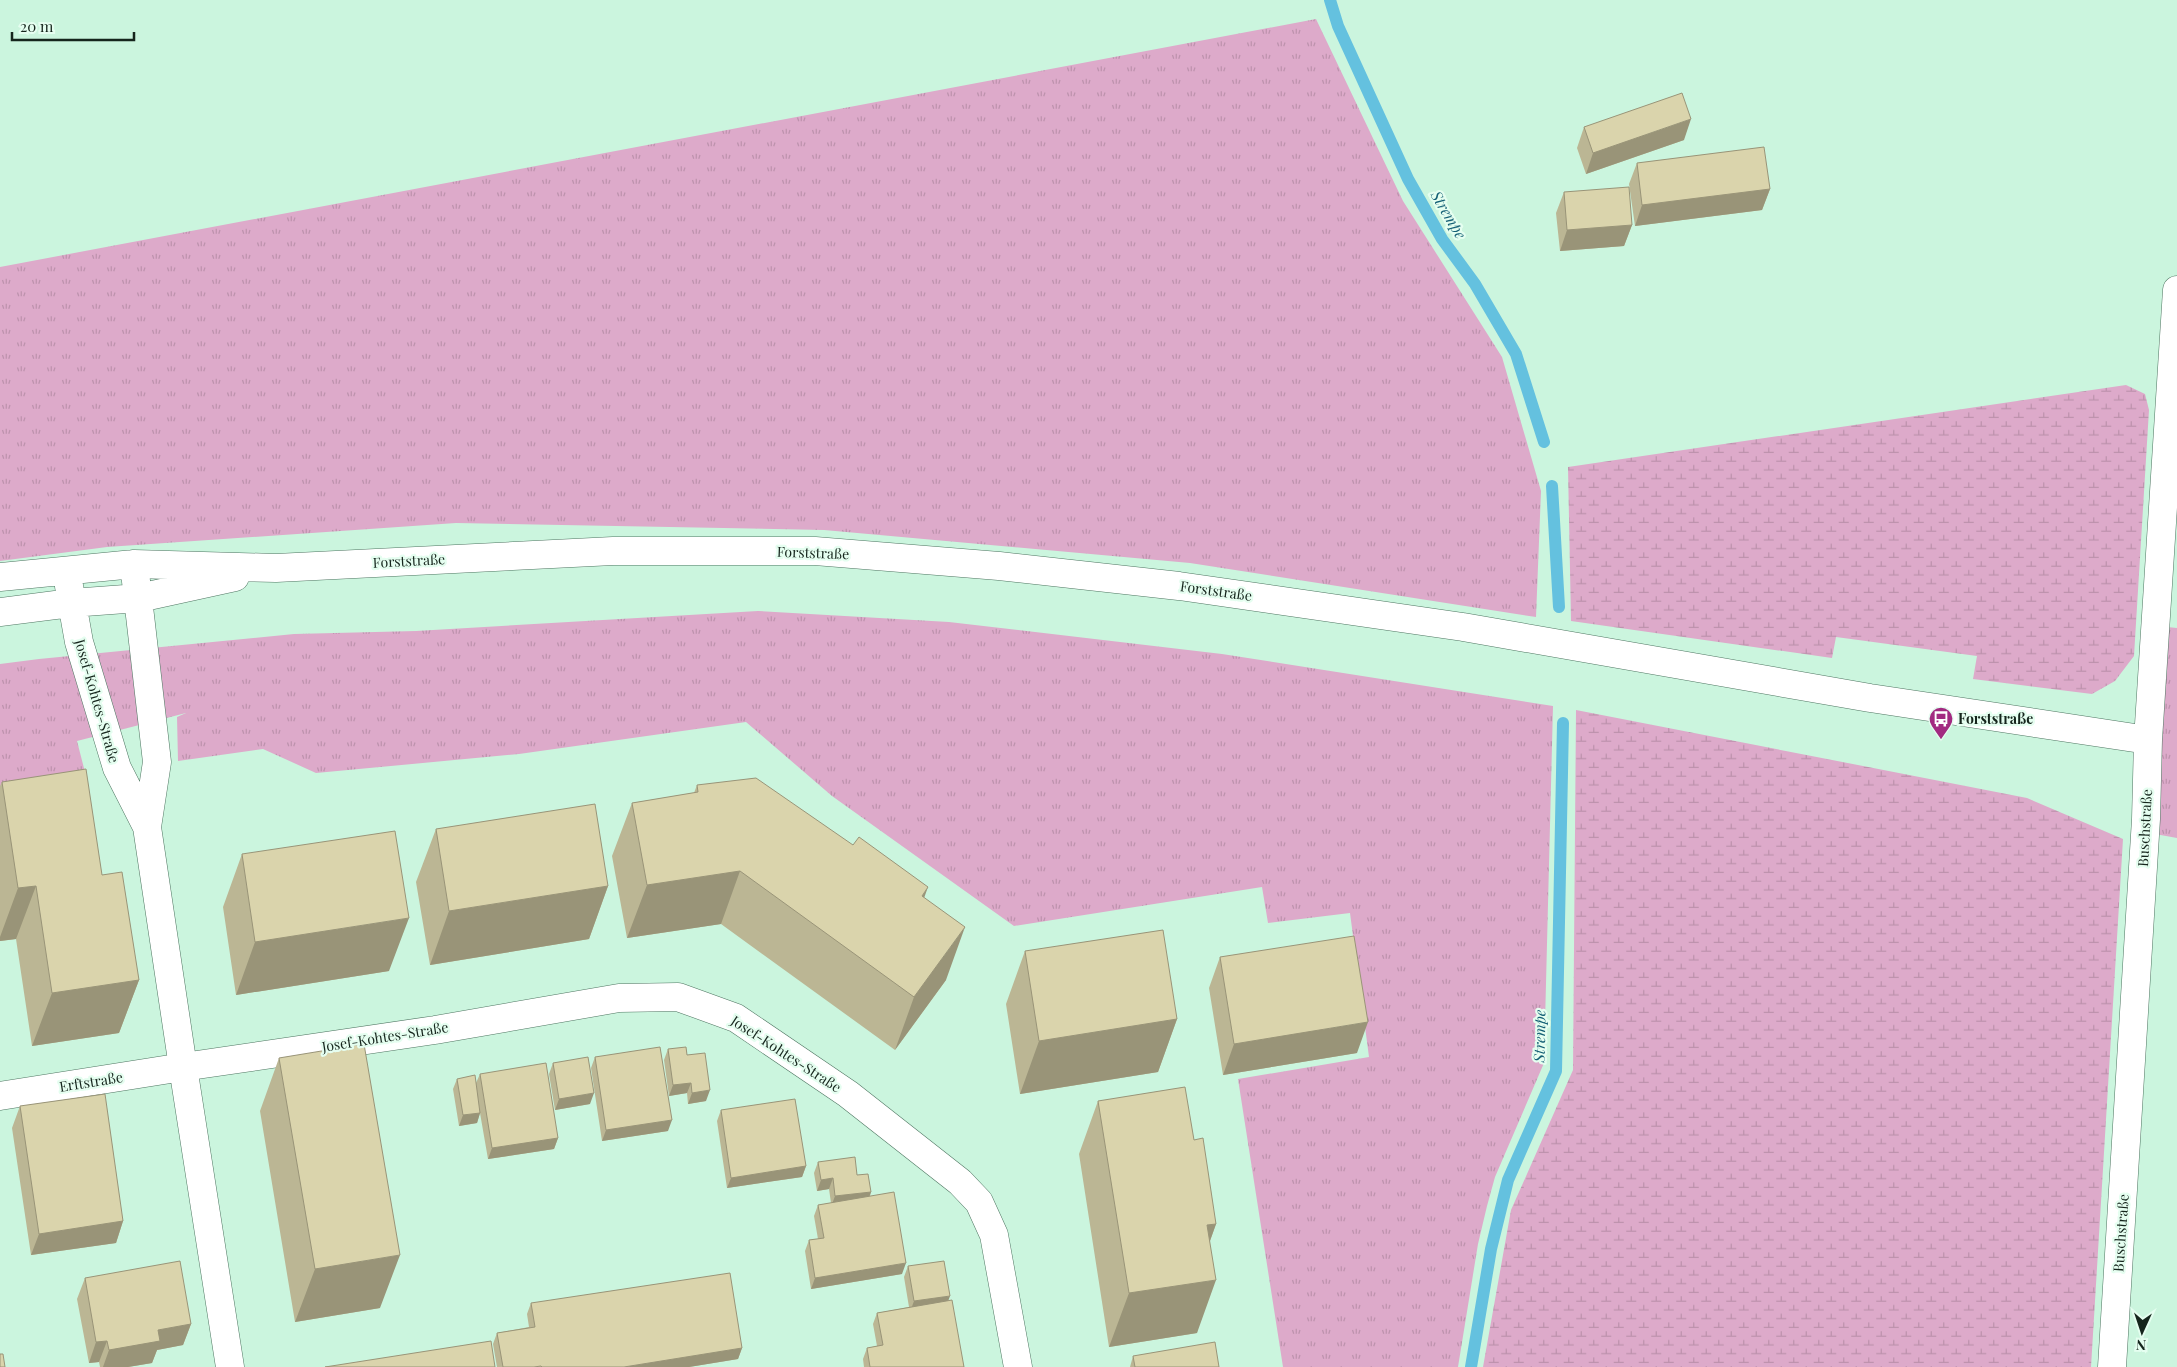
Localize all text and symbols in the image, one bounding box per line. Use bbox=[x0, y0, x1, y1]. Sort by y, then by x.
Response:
scale bar bbox=[12, 10, 135, 42]
text: 20 m bbox=[20, 16, 54, 36]
water label: Strempe bbox=[1426, 186, 1471, 243]
street label: Forststraße bbox=[776, 542, 850, 563]
street label: Forststraße bbox=[372, 549, 446, 572]
street label: Forststraße bbox=[1179, 576, 1253, 605]
street label: Josef-Kohtes-Straße bbox=[70, 636, 124, 765]
bus stop icon: Forststraße bbox=[1928, 706, 1954, 740]
place label: Forststraße bbox=[1958, 709, 2033, 728]
street label: Buschstraße bbox=[2133, 789, 2156, 867]
water label: Strempe bbox=[1529, 1009, 1549, 1064]
street label: Josef-Kohtes-Straße bbox=[727, 1010, 845, 1096]
street label: Josef-Kohtes-Straße bbox=[319, 1017, 450, 1056]
street label: Erftstraße bbox=[58, 1067, 124, 1096]
street label: Buschstraße bbox=[2108, 1193, 2133, 1272]
north arrow bbox=[2117, 1307, 2167, 1357]
text: N bbox=[2136, 1336, 2147, 1355]

